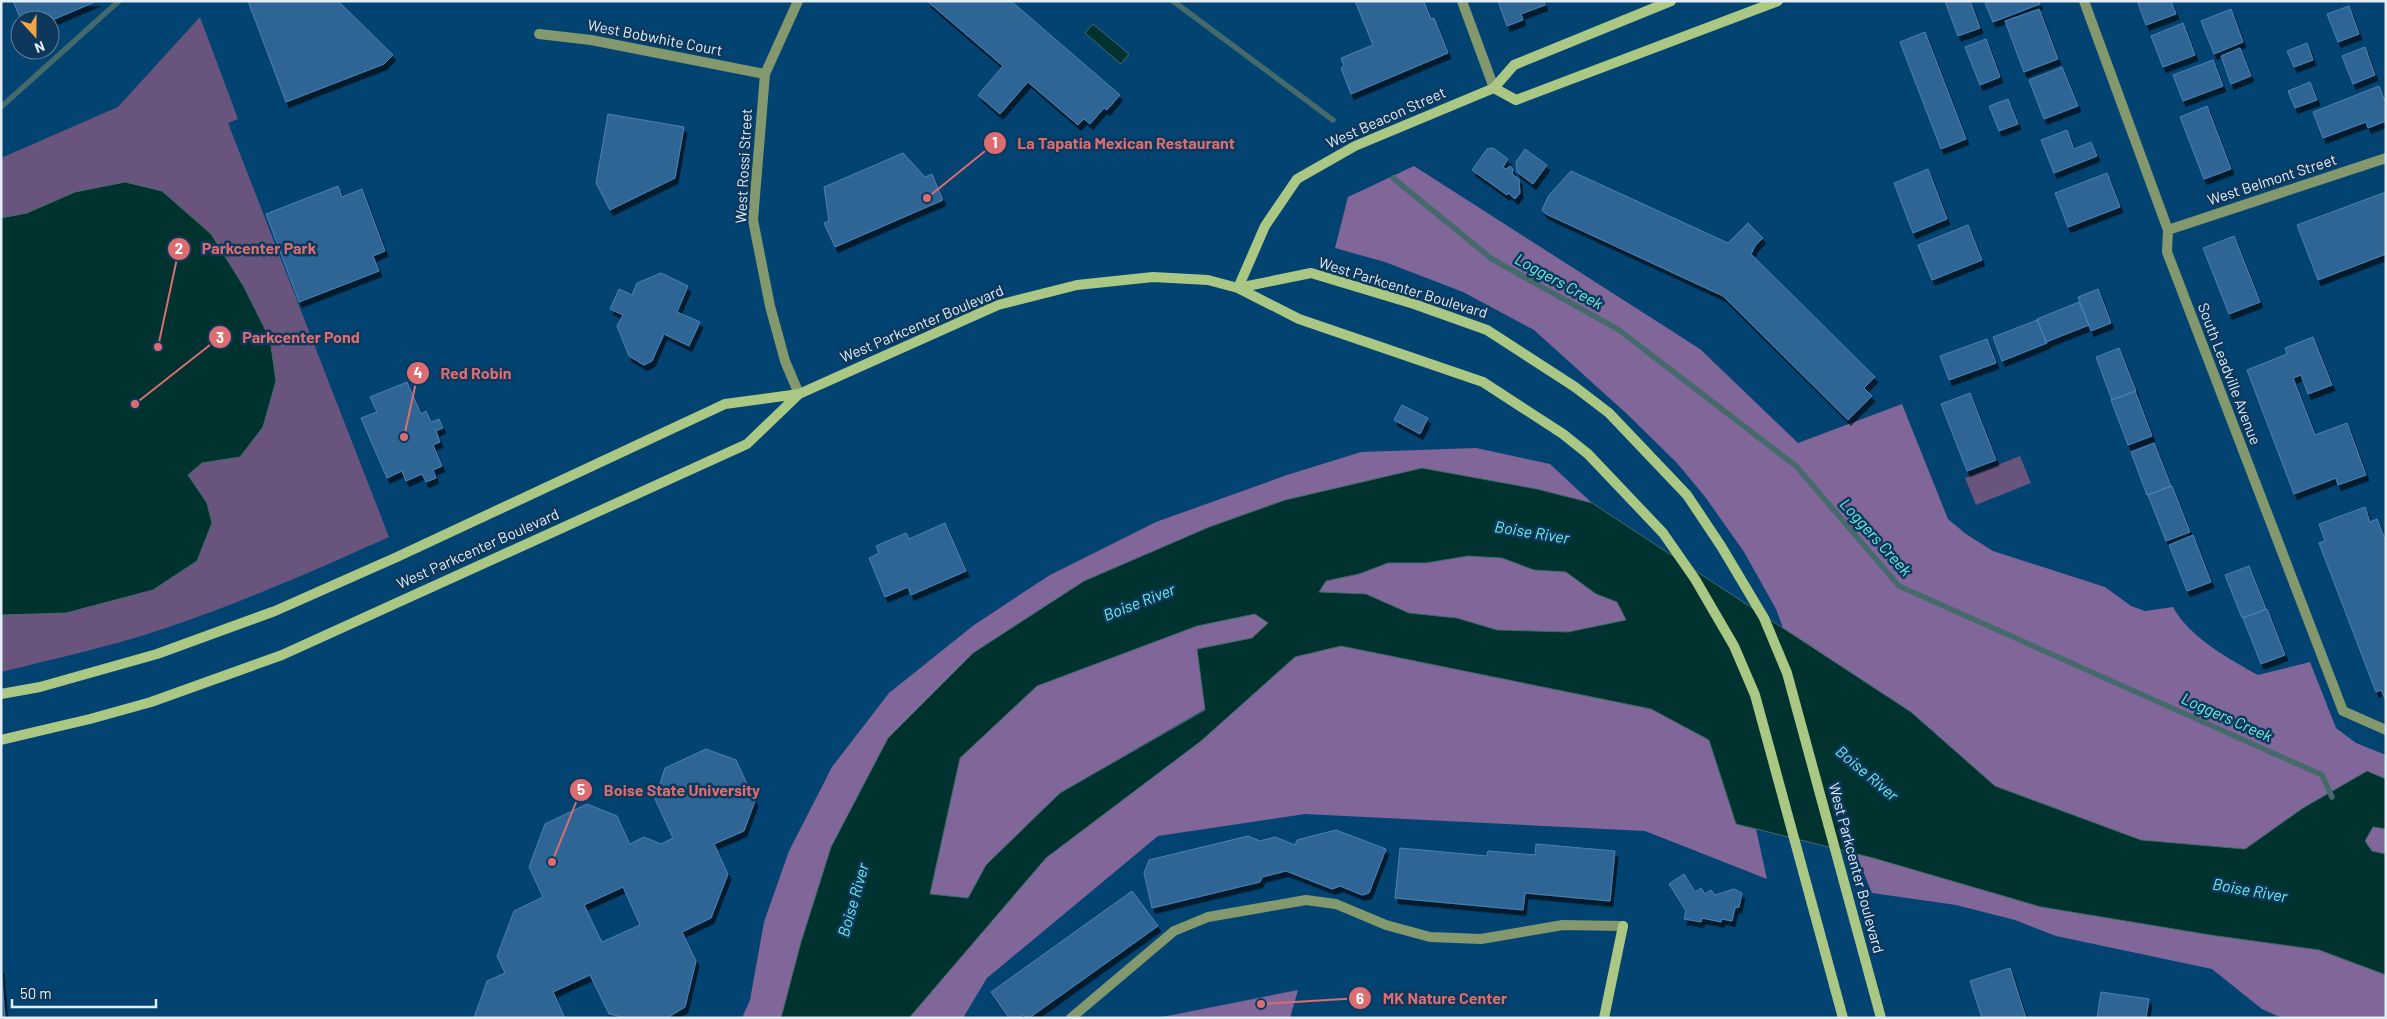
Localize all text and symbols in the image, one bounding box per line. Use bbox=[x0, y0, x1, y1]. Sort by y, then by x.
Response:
north arrow bbox=[10, 10, 60, 60]
street label: West Bobwhite Court bbox=[586, 15, 724, 59]
text: N bbox=[32, 38, 47, 57]
street label: West Beacon Street bbox=[1323, 83, 1448, 152]
street label: West Rossi Street bbox=[731, 108, 755, 224]
callout: La Tapatia Mexican Restaurant bbox=[983, 128, 1245, 159]
text: 1 bbox=[992, 133, 998, 151]
text: La Tapatia Mexican Restaurant bbox=[1017, 133, 1235, 152]
street label: West Belmont Street bbox=[2205, 150, 2339, 208]
callout: Parkcenter Park bbox=[166, 233, 326, 264]
text: Parkcenter Park bbox=[202, 238, 317, 257]
text: 2 bbox=[175, 239, 183, 257]
water label: Loggers Creek bbox=[1512, 249, 1607, 313]
street label: West Parkcenter Boulevard bbox=[1317, 253, 1490, 321]
street label: West Parkcenter Boulevard bbox=[837, 280, 1006, 366]
street label: South Leadville Avenue bbox=[2195, 300, 2265, 447]
callout: Parkcenter Pond bbox=[208, 322, 370, 353]
text: Parkcenter Pond bbox=[242, 327, 360, 346]
text: 3 bbox=[216, 328, 224, 346]
callout: Red Robin bbox=[405, 358, 522, 389]
text: 4 bbox=[413, 363, 423, 381]
text: Red Robin bbox=[440, 363, 512, 382]
water label: Loggers Creek bbox=[1837, 494, 1916, 579]
street label: West Parkcenter Boulevard bbox=[394, 504, 562, 592]
water label: Boise River bbox=[1493, 516, 1572, 547]
water label: Boise River bbox=[1100, 579, 1179, 624]
water label: Loggers Creek bbox=[2179, 688, 2276, 745]
water label: Boise River bbox=[1832, 741, 1903, 805]
callout: Boise State University bbox=[569, 775, 770, 806]
text: 5 bbox=[577, 780, 585, 798]
text: Boise State University bbox=[604, 780, 760, 799]
street label: West Parkcenter Boulevard bbox=[1826, 781, 1888, 955]
water label: Boise River bbox=[833, 860, 872, 939]
water label: Boise River bbox=[2211, 874, 2290, 906]
scale bar bbox=[12, 976, 156, 1008]
callout: MK Nature Center bbox=[1348, 983, 1517, 1014]
text: 50 m bbox=[20, 984, 52, 1002]
text: MK Nature Center bbox=[1383, 988, 1507, 1007]
text: 6 bbox=[1356, 989, 1364, 1007]

